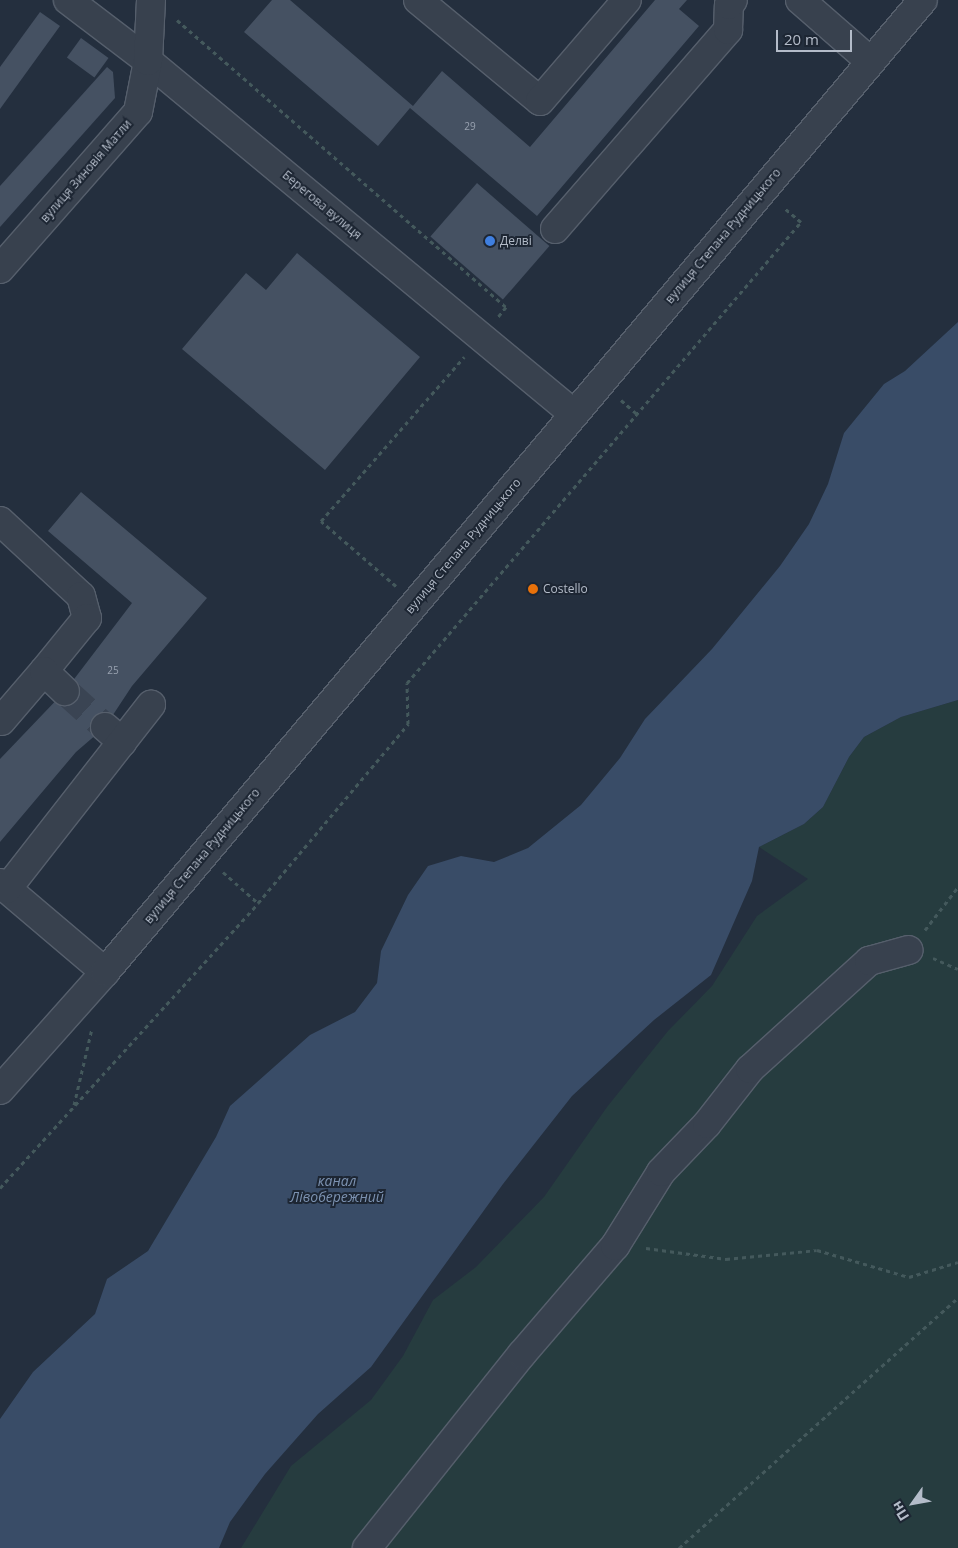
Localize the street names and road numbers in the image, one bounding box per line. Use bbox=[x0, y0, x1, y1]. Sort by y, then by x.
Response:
street label: вулиця Зиновія Матли bbox=[37, 117, 135, 225]
street label: вулиця Степана Рудницького bbox=[662, 166, 784, 306]
street label: Берегова вулиця bbox=[280, 168, 364, 242]
street label: вулиця Степана Рудницького bbox=[402, 476, 524, 616]
street label: вулиця Степана Рудницького bbox=[141, 786, 263, 926]

